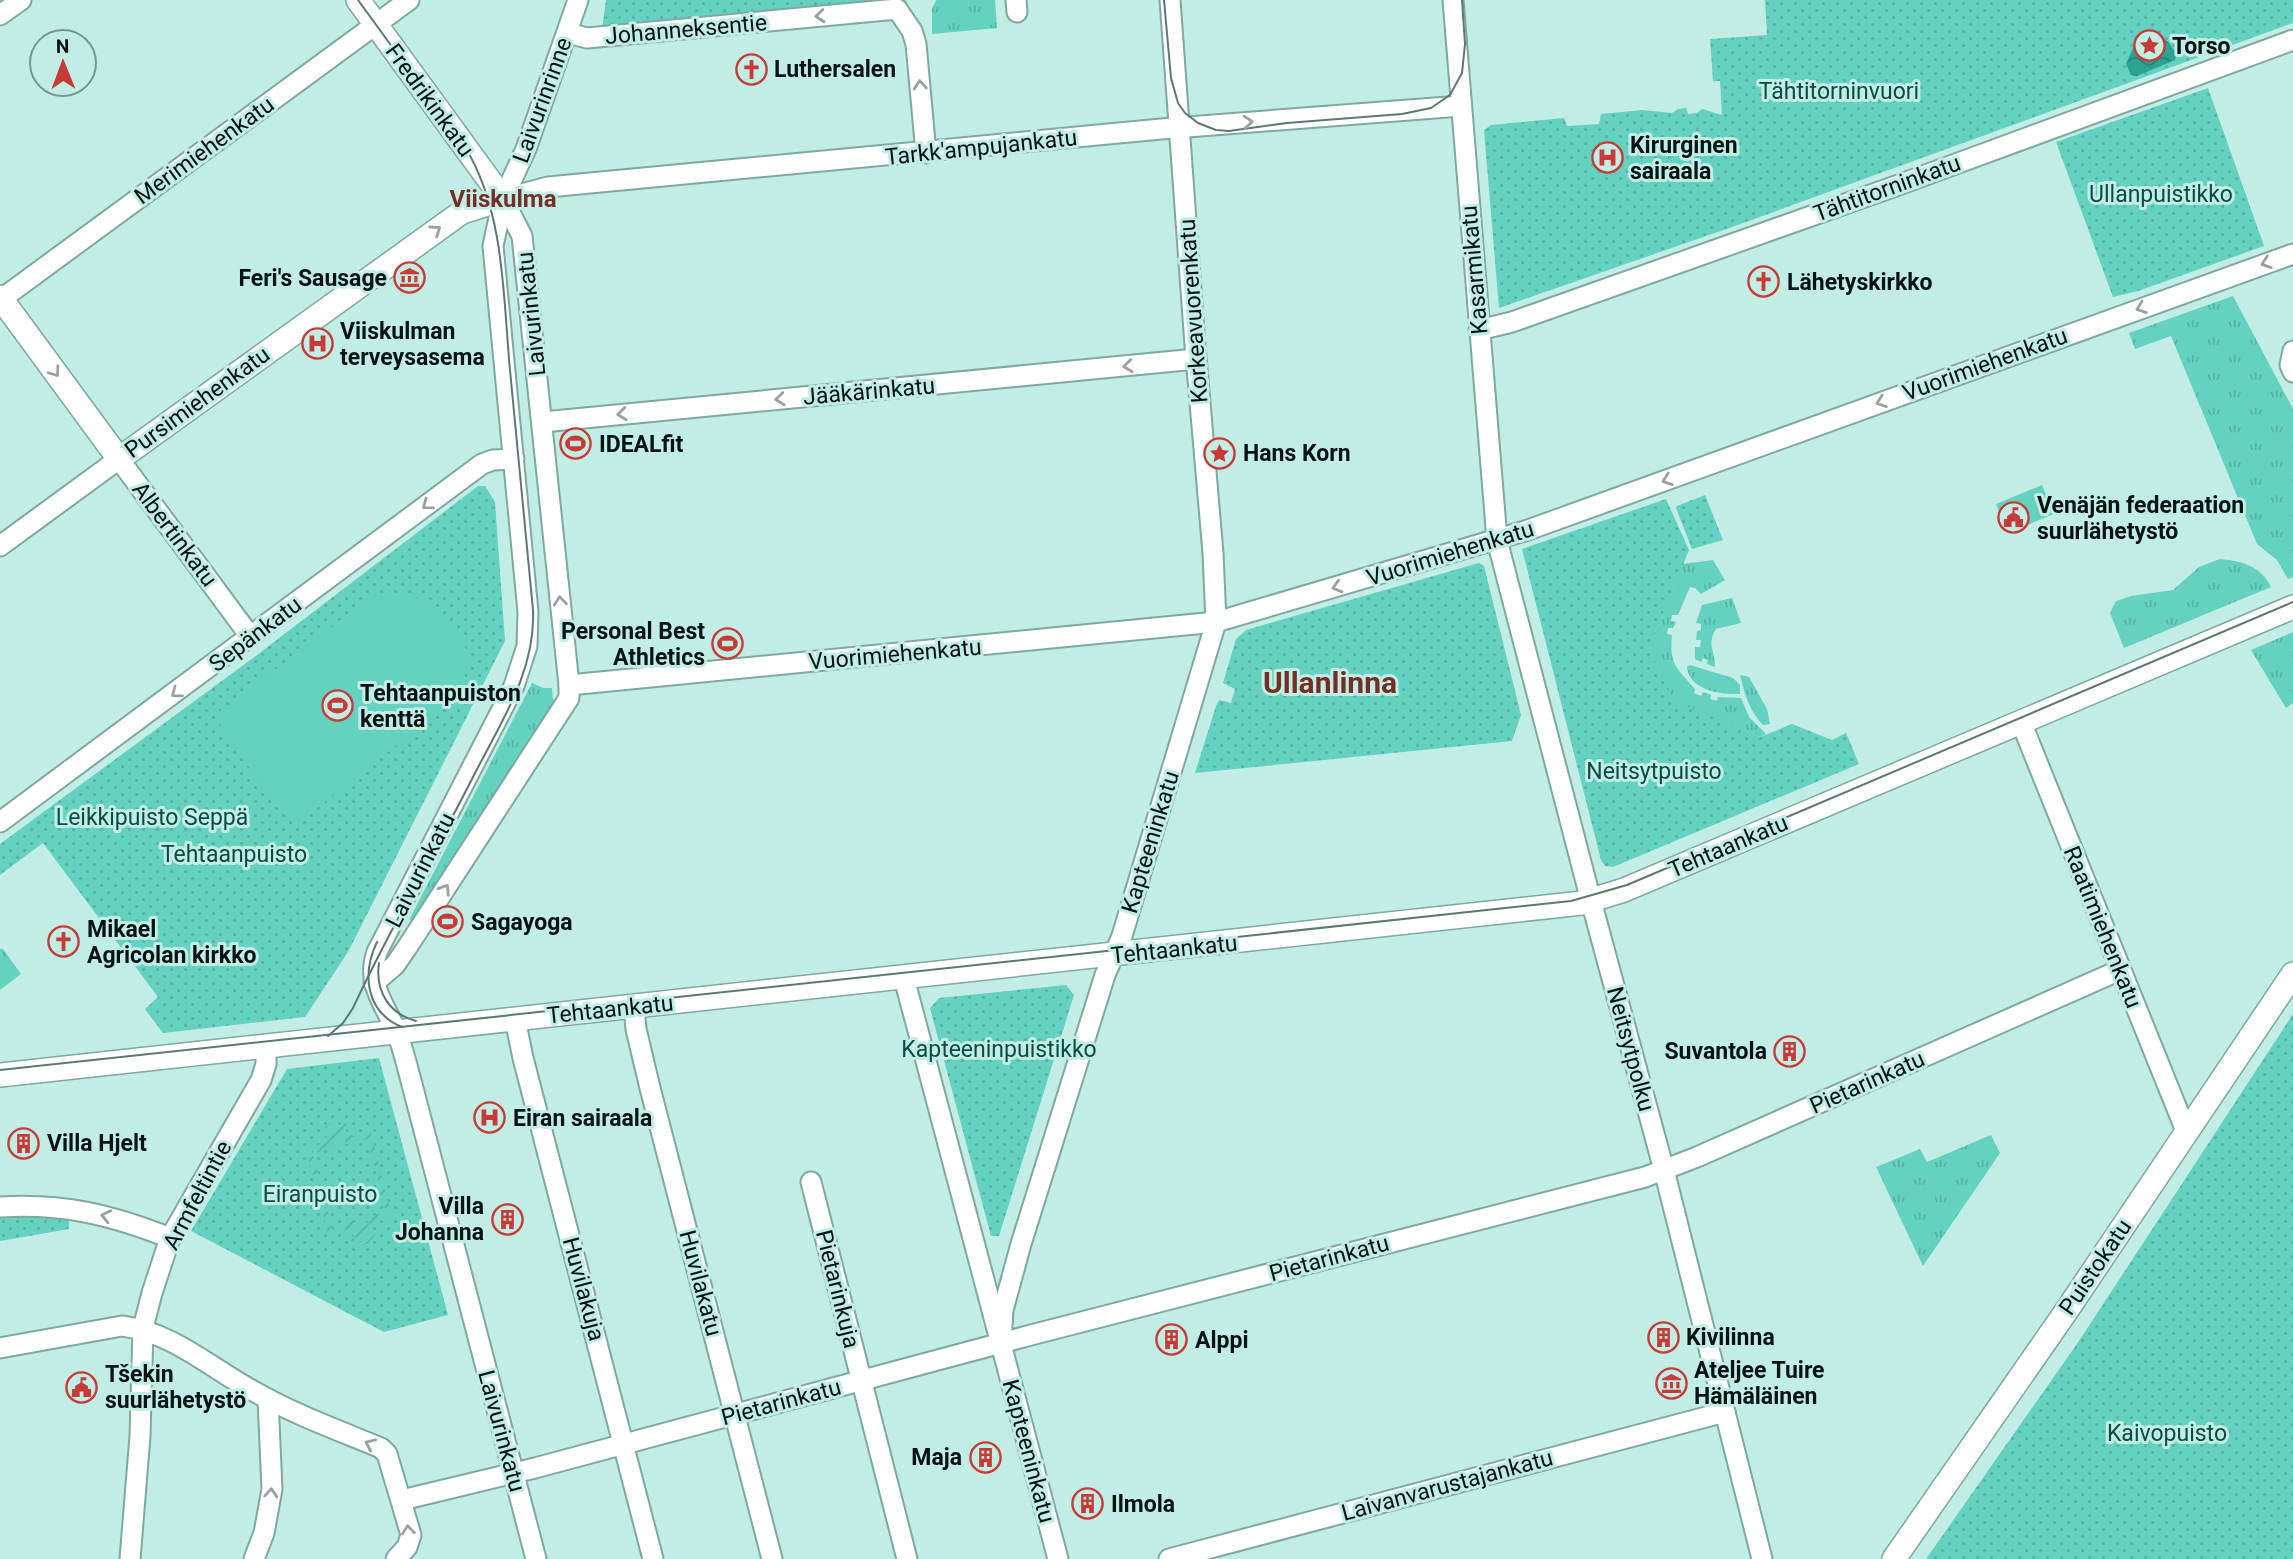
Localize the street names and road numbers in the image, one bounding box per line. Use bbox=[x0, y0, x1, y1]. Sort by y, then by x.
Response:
street label: Johanneksentie bbox=[604, 9, 768, 50]
street label: Laivurinrinne bbox=[507, 34, 578, 167]
street label: Fredrikinkatu bbox=[380, 39, 480, 162]
street label: Merimiehenkatu bbox=[129, 91, 279, 210]
street label: Tarkk'ampujankatu bbox=[884, 124, 1078, 171]
street label: Tähtitorninkatu bbox=[1810, 149, 1964, 228]
street label: Kasarmikatu bbox=[1455, 204, 1494, 336]
street label: Korkeavuorenkatu bbox=[1174, 218, 1213, 404]
street label: Laivurinkatu bbox=[512, 250, 551, 377]
street label: Vuorimiehenkatu bbox=[1899, 322, 2071, 407]
street label: Pursimiehenkatu bbox=[120, 341, 275, 464]
street label: Jääkärinkatu bbox=[802, 372, 936, 411]
street label: Albertinkatu bbox=[126, 477, 223, 592]
street label: Vuorimiehenkatu bbox=[1363, 515, 1537, 592]
street label: Sepänkatu bbox=[204, 591, 307, 678]
street label: Vuorimiehenkatu bbox=[807, 633, 983, 676]
street label: Kapteeninkatu bbox=[1116, 768, 1185, 916]
street label: Laivurinkatu bbox=[380, 809, 461, 932]
street label: Tehtaankatu bbox=[1664, 809, 1792, 884]
street label: Raatimiehenkatu bbox=[2058, 842, 2147, 1012]
street label: Tehtaankatu bbox=[1109, 929, 1239, 970]
street label: Neitsytpolku bbox=[1601, 984, 1660, 1114]
street label: Tehtaankatu bbox=[545, 989, 675, 1030]
street label: Pietarinkatu bbox=[1806, 1045, 1929, 1120]
street label: Armfeltintie bbox=[157, 1136, 237, 1254]
street label: Puistokatu bbox=[2054, 1214, 2137, 1320]
street label: Huvilakatu bbox=[673, 1227, 728, 1339]
street label: Pietarinkuja bbox=[810, 1227, 865, 1351]
street label: Pietarinkatu bbox=[1266, 1230, 1392, 1287]
street label: Huvilakuja bbox=[557, 1234, 610, 1344]
street label: Laivurinkatu bbox=[472, 1367, 531, 1495]
street label: Pietarinkatu bbox=[718, 1374, 844, 1431]
street label: Kapteeninkatu bbox=[996, 1377, 1061, 1526]
street label: Laivanvarustajankatu bbox=[1339, 1444, 1556, 1527]

